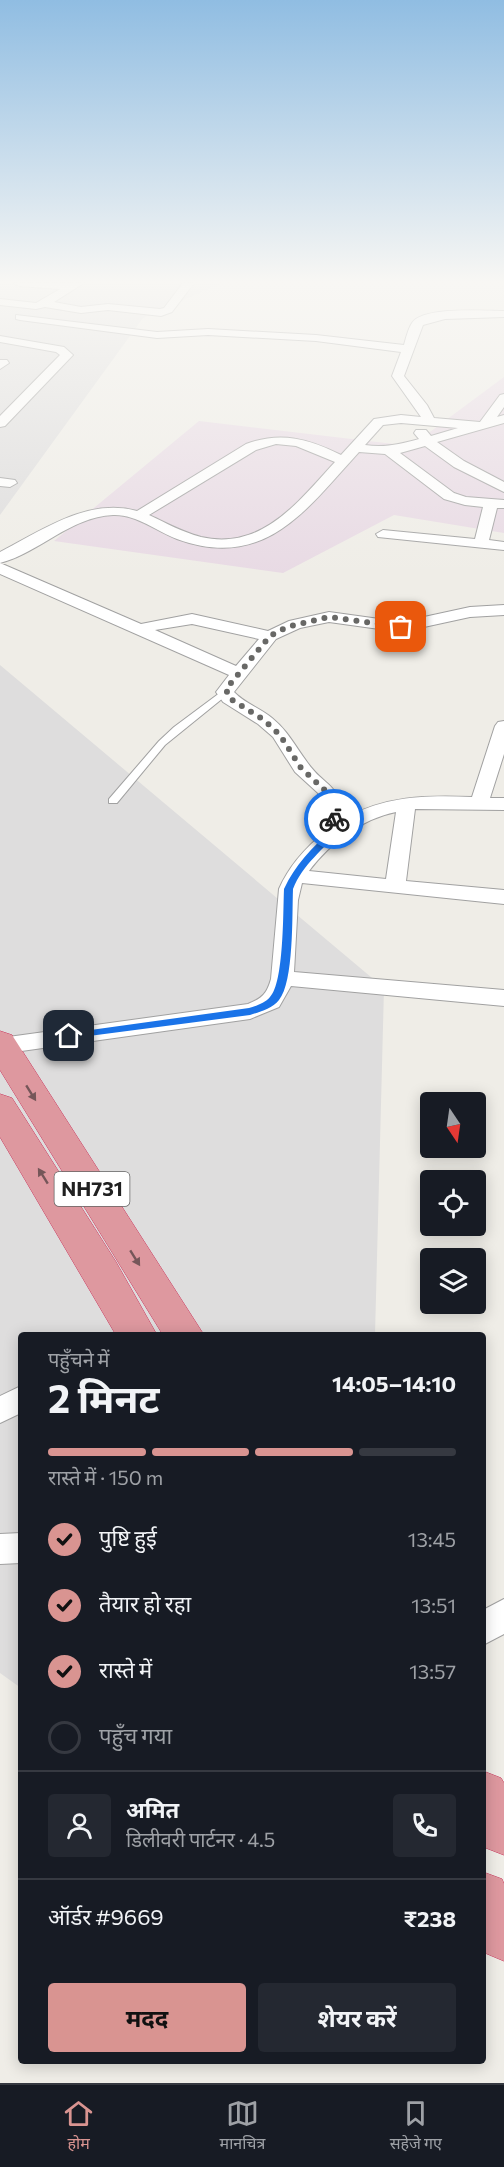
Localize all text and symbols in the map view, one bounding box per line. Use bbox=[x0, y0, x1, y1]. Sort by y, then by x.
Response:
pin bbox=[375, 601, 426, 652]
icon: bag bbox=[384, 610, 417, 643]
courier bbox=[304, 789, 364, 849]
icon: bike bbox=[318, 803, 351, 836]
pin bbox=[43, 1010, 94, 1061]
icon: home bbox=[52, 1019, 85, 1052]
one-way arrow bbox=[26, 1085, 37, 1101]
north arrow bbox=[420, 1092, 486, 1158]
map controls bbox=[420, 1092, 486, 1314]
one-way arrow bbox=[37, 1168, 48, 1184]
button: locate bbox=[420, 1170, 486, 1236]
road number: NH731 bbox=[54, 1172, 130, 1206]
button: layers bbox=[420, 1248, 486, 1314]
one-way arrow bbox=[129, 1250, 140, 1266]
text: पहुँचने में bbox=[48, 1347, 110, 1371]
text: 14:05–14:10 bbox=[332, 1370, 456, 1397]
text: 2 मिनट bbox=[48, 1373, 160, 1421]
text: रास्ते में · 150 m bbox=[48, 1465, 163, 1489]
icon: check bbox=[48, 1523, 81, 1556]
text: पुष्टि हुई bbox=[99, 1524, 157, 1551]
text: 13:45 bbox=[408, 1527, 456, 1551]
icon: check bbox=[48, 1589, 81, 1622]
text: तैयार हो रहा bbox=[99, 1590, 191, 1617]
text: 13:51 bbox=[411, 1593, 456, 1617]
icon: check bbox=[48, 1655, 81, 1688]
text: रास्ते में bbox=[99, 1656, 152, 1683]
text: 13:57 bbox=[409, 1659, 456, 1683]
text: पहुँच गया bbox=[99, 1722, 172, 1749]
button: person bbox=[48, 1794, 111, 1857]
button: phone bbox=[393, 1794, 456, 1857]
text: अमित bbox=[126, 1796, 179, 1823]
text: डिलीवरी पार्टनर · 4.5 bbox=[126, 1827, 275, 1851]
text: ऑर्डर #9669 bbox=[48, 1903, 164, 1930]
text: ₹238 bbox=[403, 1905, 456, 1932]
button: मदद bbox=[48, 1983, 246, 2052]
button: शेयर करें bbox=[258, 1983, 456, 2052]
tab: होम bbox=[62, 2097, 95, 2156]
tab: मानचित्र bbox=[220, 2097, 265, 2156]
tab: सहेजे गए bbox=[390, 2097, 442, 2156]

